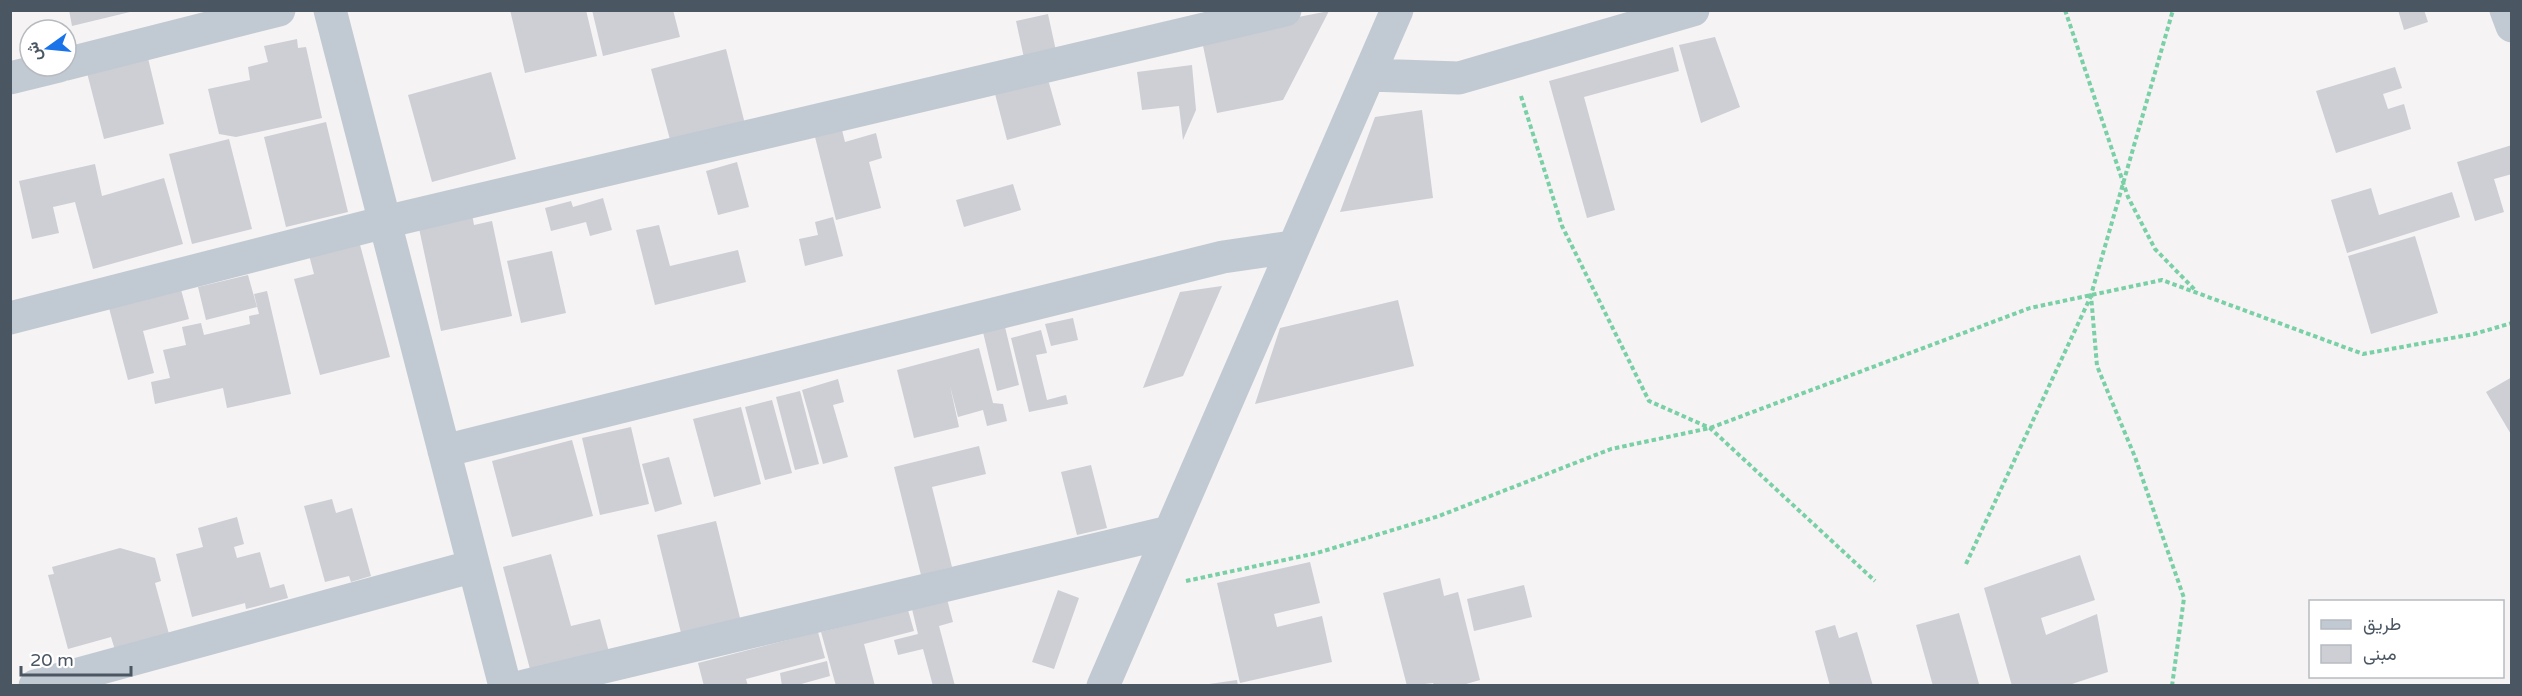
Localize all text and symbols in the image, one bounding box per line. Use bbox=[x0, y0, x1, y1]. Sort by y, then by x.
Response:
north arrow bbox=[18, 18, 78, 78]
text: ش bbox=[22, 40, 47, 64]
legend bbox=[2309, 600, 2504, 678]
text: طريق bbox=[2363, 613, 2401, 635]
scale bar bbox=[21, 639, 130, 677]
text: مبنى bbox=[2363, 643, 2397, 665]
text: 20 m bbox=[30, 649, 74, 671]

